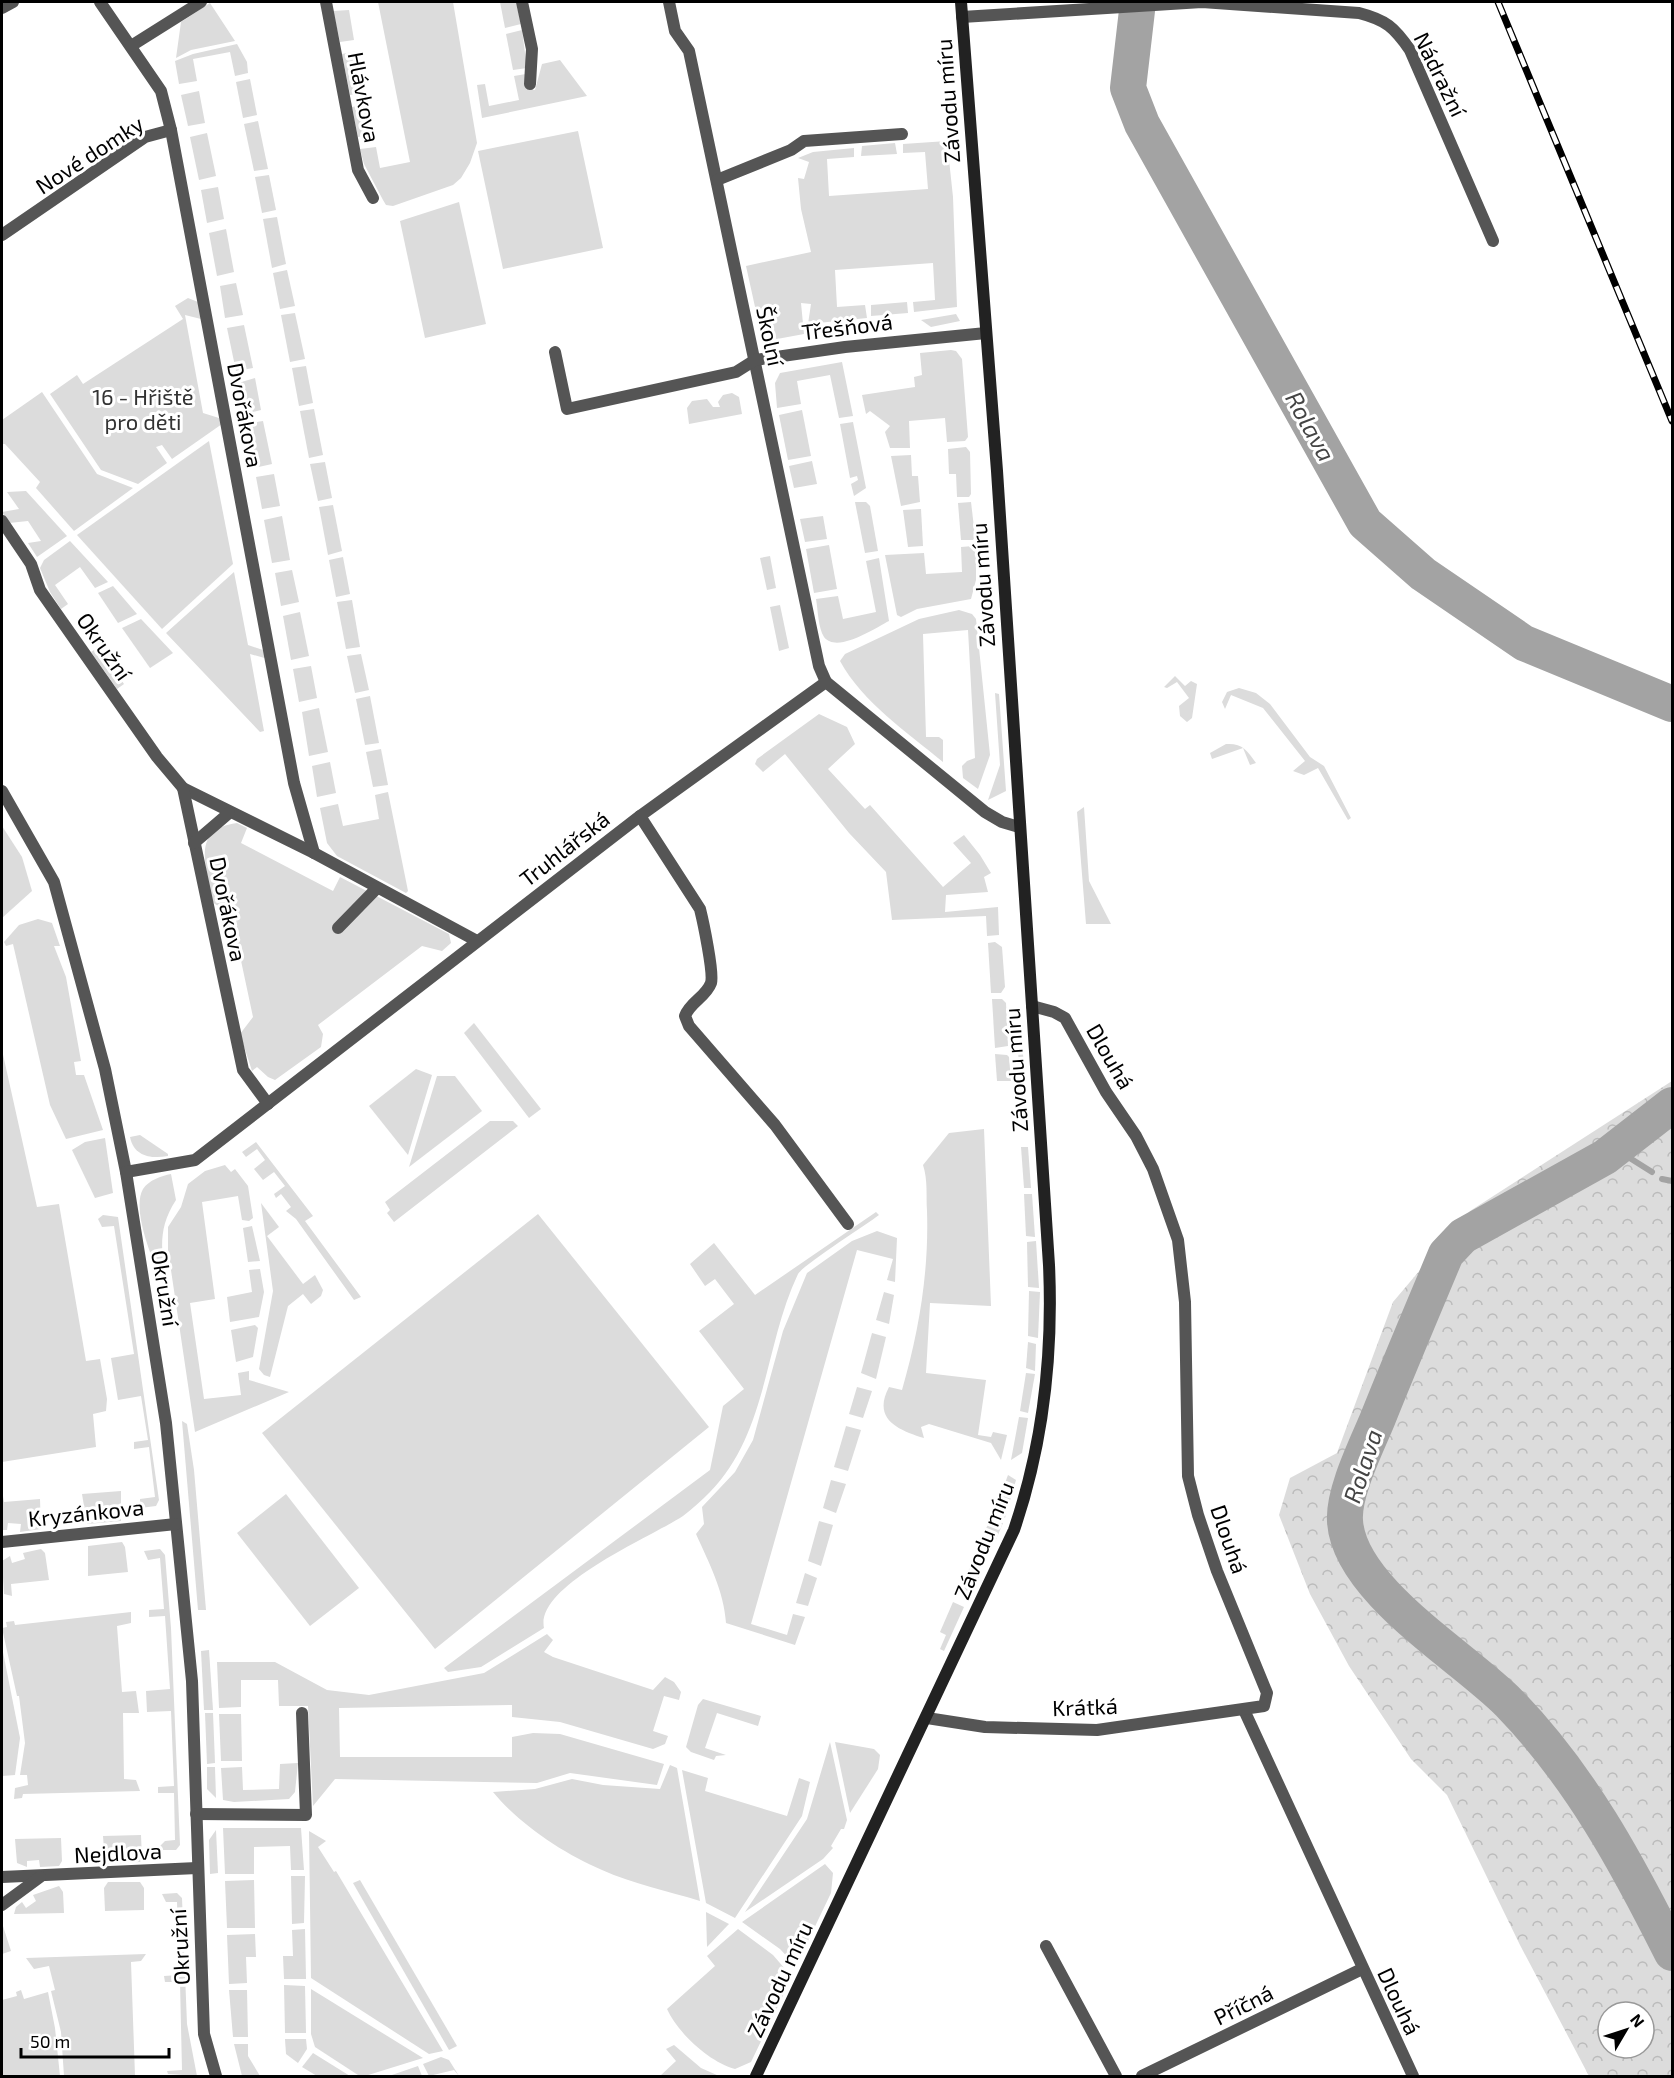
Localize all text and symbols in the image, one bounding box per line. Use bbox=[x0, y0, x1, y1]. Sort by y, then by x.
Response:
street label: Nádražní bbox=[1409, 28, 1473, 122]
street label: Závodu míru bbox=[930, 38, 964, 164]
street label: Hlávkova bbox=[343, 49, 387, 145]
street label: Nové domky bbox=[30, 109, 148, 198]
street label: Školní bbox=[752, 304, 790, 370]
street label: Třešňová bbox=[800, 308, 894, 344]
street label: Dvořákova bbox=[223, 360, 269, 470]
park label: 16 - Hřiště pro děti bbox=[92, 383, 194, 434]
water label: Rolava bbox=[1280, 386, 1342, 466]
street label: Závodu míru bbox=[965, 522, 999, 648]
street label: Okružní bbox=[72, 607, 139, 686]
street label: Truhlářská bbox=[514, 805, 614, 891]
street label: Dvořákova bbox=[205, 854, 253, 964]
street label: Závodu míru bbox=[998, 1007, 1032, 1133]
street label: Dlouhá bbox=[1082, 1019, 1140, 1093]
street label: Okružní bbox=[147, 1248, 185, 1329]
water label: Rolava bbox=[1337, 1426, 1387, 1506]
street label: Závodu míru bbox=[948, 1477, 1018, 1603]
street label: Kryzánkova bbox=[27, 1493, 145, 1531]
street label: Dlouhá bbox=[1206, 1501, 1254, 1577]
street label: Krátká bbox=[1052, 1692, 1118, 1720]
street label: Nejdlova bbox=[73, 1837, 163, 1868]
street label: Okružní bbox=[164, 1906, 194, 1986]
street label: Závodu míru bbox=[741, 1917, 817, 2041]
street label: Dlouhá bbox=[1373, 1963, 1427, 2039]
street label: Příčná bbox=[1209, 1979, 1277, 2029]
north arrow bbox=[1596, 2000, 1656, 2060]
text: N bbox=[1627, 2010, 1649, 2031]
scale bar bbox=[21, 2021, 170, 2059]
text: 50 m bbox=[30, 2030, 70, 2052]

